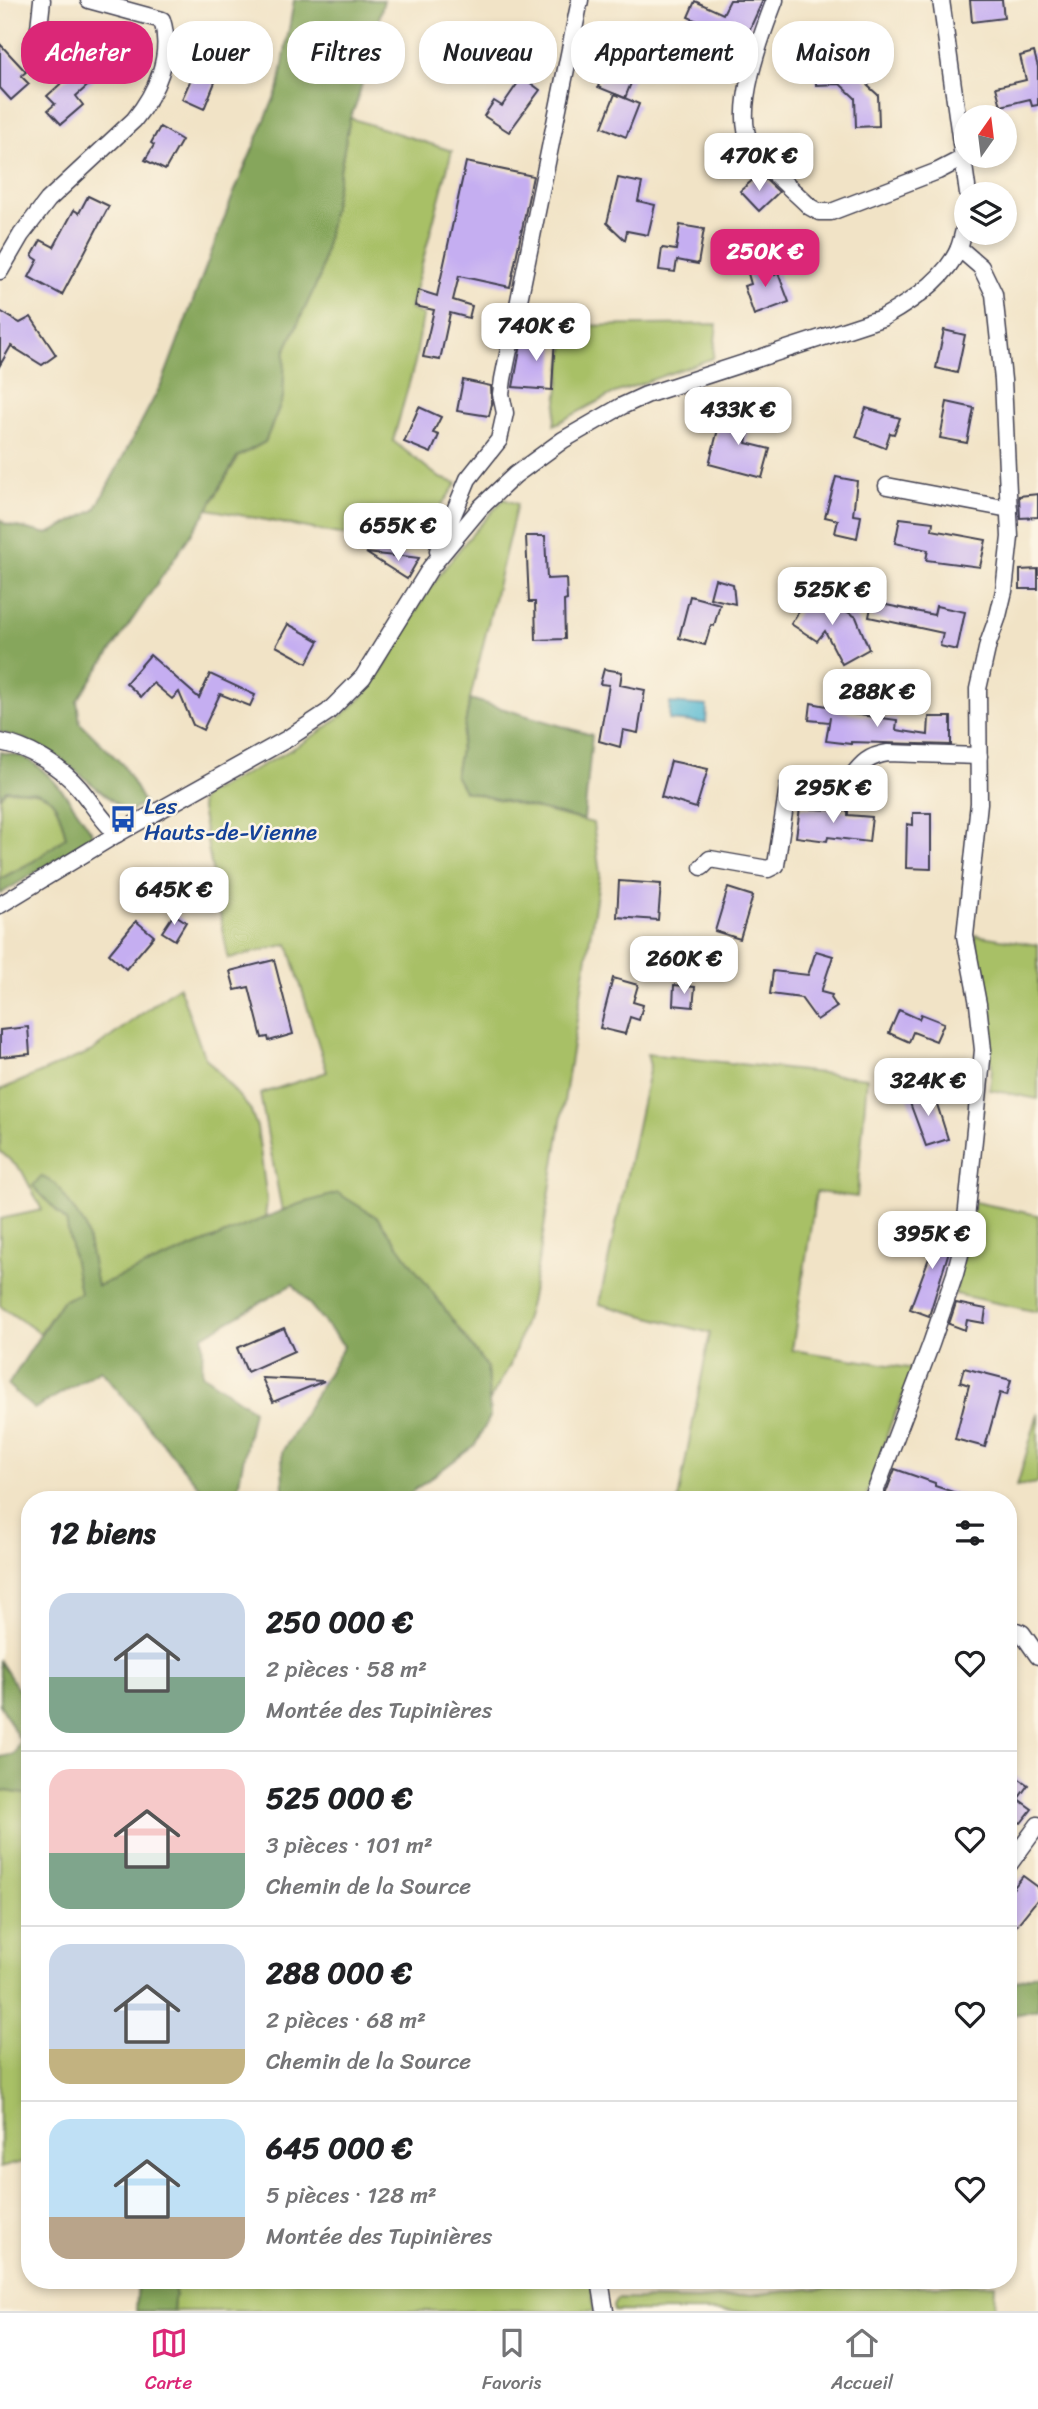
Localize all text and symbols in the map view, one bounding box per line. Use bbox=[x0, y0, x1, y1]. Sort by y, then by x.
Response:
chip: Acheter bbox=[21, 21, 153, 84]
chip: Louer bbox=[167, 21, 273, 84]
chip: Filtres bbox=[287, 21, 405, 84]
chip: Nouveau bbox=[419, 21, 557, 84]
chip: Appartement bbox=[571, 21, 758, 84]
chip: Maison bbox=[772, 21, 894, 84]
north arrow bbox=[954, 105, 1017, 168]
map controls bbox=[954, 105, 1017, 245]
pin: 470K € bbox=[702, 134, 816, 193]
text: 470K € bbox=[720, 135, 798, 176]
button: layers bbox=[954, 182, 1017, 245]
pin: 250K € bbox=[708, 230, 822, 289]
text: 250K € bbox=[726, 231, 804, 272]
pin: 740K € bbox=[479, 304, 593, 363]
text: 740K € bbox=[497, 305, 575, 346]
pin: 433K € bbox=[681, 388, 795, 447]
text: 433K € bbox=[701, 389, 775, 430]
pin: 655K € bbox=[341, 504, 455, 563]
text: 655K € bbox=[360, 505, 436, 546]
pin: 525K € bbox=[775, 568, 889, 627]
text: 525K € bbox=[794, 569, 870, 610]
pin: 288K € bbox=[820, 670, 934, 729]
text: 288K € bbox=[839, 671, 915, 712]
pin: 295K € bbox=[776, 766, 890, 825]
text: 295K € bbox=[795, 767, 871, 808]
place label: Les Hauts-de-Vienne bbox=[144, 786, 317, 853]
bus stop icon: Les Hauts-de-Vienne bbox=[108, 804, 138, 834]
pin: 645K € bbox=[117, 867, 231, 927]
text: 645K € bbox=[136, 869, 212, 910]
pin: 260K € bbox=[627, 936, 741, 996]
text: 260K € bbox=[646, 938, 722, 979]
pin: 324K € bbox=[871, 1058, 985, 1118]
text: 324K € bbox=[890, 1060, 966, 1101]
pin: 395K € bbox=[875, 1212, 989, 1271]
text: 395K € bbox=[894, 1213, 970, 1254]
text: 12 biens bbox=[49, 1506, 156, 1560]
icon: filters bbox=[951, 1514, 989, 1552]
text: 250 000 € bbox=[266, 1595, 413, 1649]
icon: home bbox=[105, 1621, 189, 1705]
icon: heart bbox=[951, 1644, 989, 1682]
text: 2 pièces · 58 m² bbox=[266, 1649, 427, 1690]
text: Montée des Tupinières bbox=[266, 1690, 492, 1731]
text: 525 000 € bbox=[266, 1771, 412, 1825]
icon: home bbox=[105, 1797, 189, 1881]
icon: heart bbox=[951, 1820, 989, 1858]
text: 3 pièces · 101 m² bbox=[266, 1825, 433, 1866]
text: Chemin de la Source bbox=[266, 1866, 471, 1907]
text: 288 000 € bbox=[266, 1946, 412, 2000]
icon: home bbox=[105, 1972, 189, 2056]
icon: heart bbox=[951, 1995, 989, 2033]
text: 2 pièces · 68 m² bbox=[266, 2000, 426, 2041]
text: Chemin de la Source bbox=[266, 2041, 471, 2082]
text: 645 000 € bbox=[266, 2121, 413, 2175]
icon: home bbox=[105, 2147, 189, 2231]
icon: heart bbox=[951, 2170, 989, 2208]
text: 5 pièces · 128 m² bbox=[266, 2175, 437, 2216]
text: Montée des Tupinières bbox=[266, 2216, 492, 2257]
tab: Carte bbox=[145, 2324, 192, 2399]
tab: Favoris bbox=[482, 2324, 541, 2399]
tab: Accueil bbox=[831, 2324, 893, 2399]

